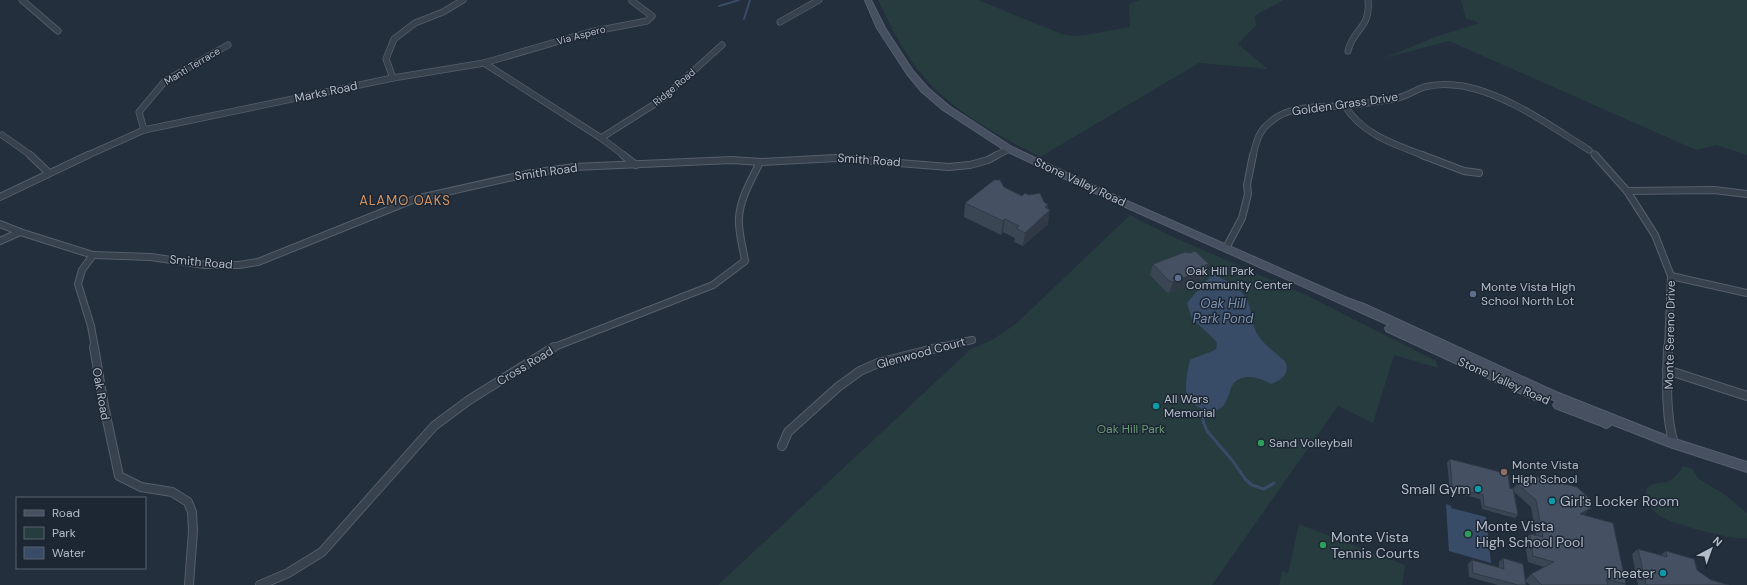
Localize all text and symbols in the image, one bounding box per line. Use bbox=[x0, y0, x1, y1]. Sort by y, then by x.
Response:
street label: Via Aspero bbox=[555, 22, 607, 48]
street label: Manti Terrace bbox=[162, 44, 223, 88]
street label: Ridge Road bbox=[650, 65, 698, 109]
street label: Marks Road bbox=[293, 78, 359, 106]
street label: Golden Grass Drive bbox=[1291, 89, 1399, 119]
street label: Smith Road bbox=[837, 150, 901, 170]
street label: Stone Valley Road bbox=[1032, 154, 1128, 210]
street label: Smith Road bbox=[514, 160, 578, 184]
district label: ALAMO OAKS bbox=[359, 192, 451, 209]
street label: Smith Road bbox=[169, 251, 233, 273]
place label: Oak Hill Park Community Center bbox=[1186, 263, 1293, 293]
marker: Oak Hill Park Community Center bbox=[1173, 273, 1183, 283]
place label: Monte Vista High School North Lot bbox=[1481, 279, 1575, 309]
street label: Monte Sereno Drive bbox=[1661, 280, 1679, 390]
marker: Monte Vista High School North Lot bbox=[1468, 289, 1478, 299]
water label: Oak Hill Park Pond bbox=[1193, 295, 1254, 327]
street label: Glenwood Court bbox=[875, 333, 967, 373]
street label: Cross Road bbox=[494, 343, 556, 389]
street label: Stone Valley Road bbox=[1455, 354, 1553, 408]
street label: Oak Road bbox=[89, 367, 113, 421]
place label: All Wars Memorial bbox=[1164, 391, 1215, 421]
marker: All Wars Memorial bbox=[1151, 401, 1161, 411]
park label: Oak Hill Park bbox=[1097, 421, 1165, 437]
place label: Sand Volleyball bbox=[1269, 435, 1352, 451]
marker: Sand Volleyball bbox=[1256, 438, 1266, 448]
place label: Monte Vista High School bbox=[1512, 457, 1579, 487]
marker: Monte Vista High School bbox=[1499, 467, 1509, 477]
place label: Small Gym bbox=[1401, 480, 1470, 498]
marker: Small Gym bbox=[1473, 484, 1483, 494]
place label: Girl's Locker Room bbox=[1560, 492, 1679, 510]
marker: Girl's Locker Room bbox=[1547, 496, 1557, 506]
legend bbox=[16, 497, 146, 569]
text: Road bbox=[52, 505, 80, 521]
place label: Monte Vista High School Pool bbox=[1476, 517, 1584, 551]
text: Park bbox=[52, 525, 76, 541]
place label: Monte Vista Tennis Courts bbox=[1331, 528, 1420, 562]
marker: Monte Vista High School Pool bbox=[1463, 529, 1473, 539]
north arrow bbox=[1691, 529, 1731, 569]
text: N bbox=[1710, 534, 1725, 549]
marker: Monte Vista Tennis Courts bbox=[1318, 540, 1328, 550]
text: Water bbox=[52, 545, 86, 561]
place label: Theater bbox=[1605, 564, 1655, 582]
marker: Theater bbox=[1658, 568, 1668, 578]

